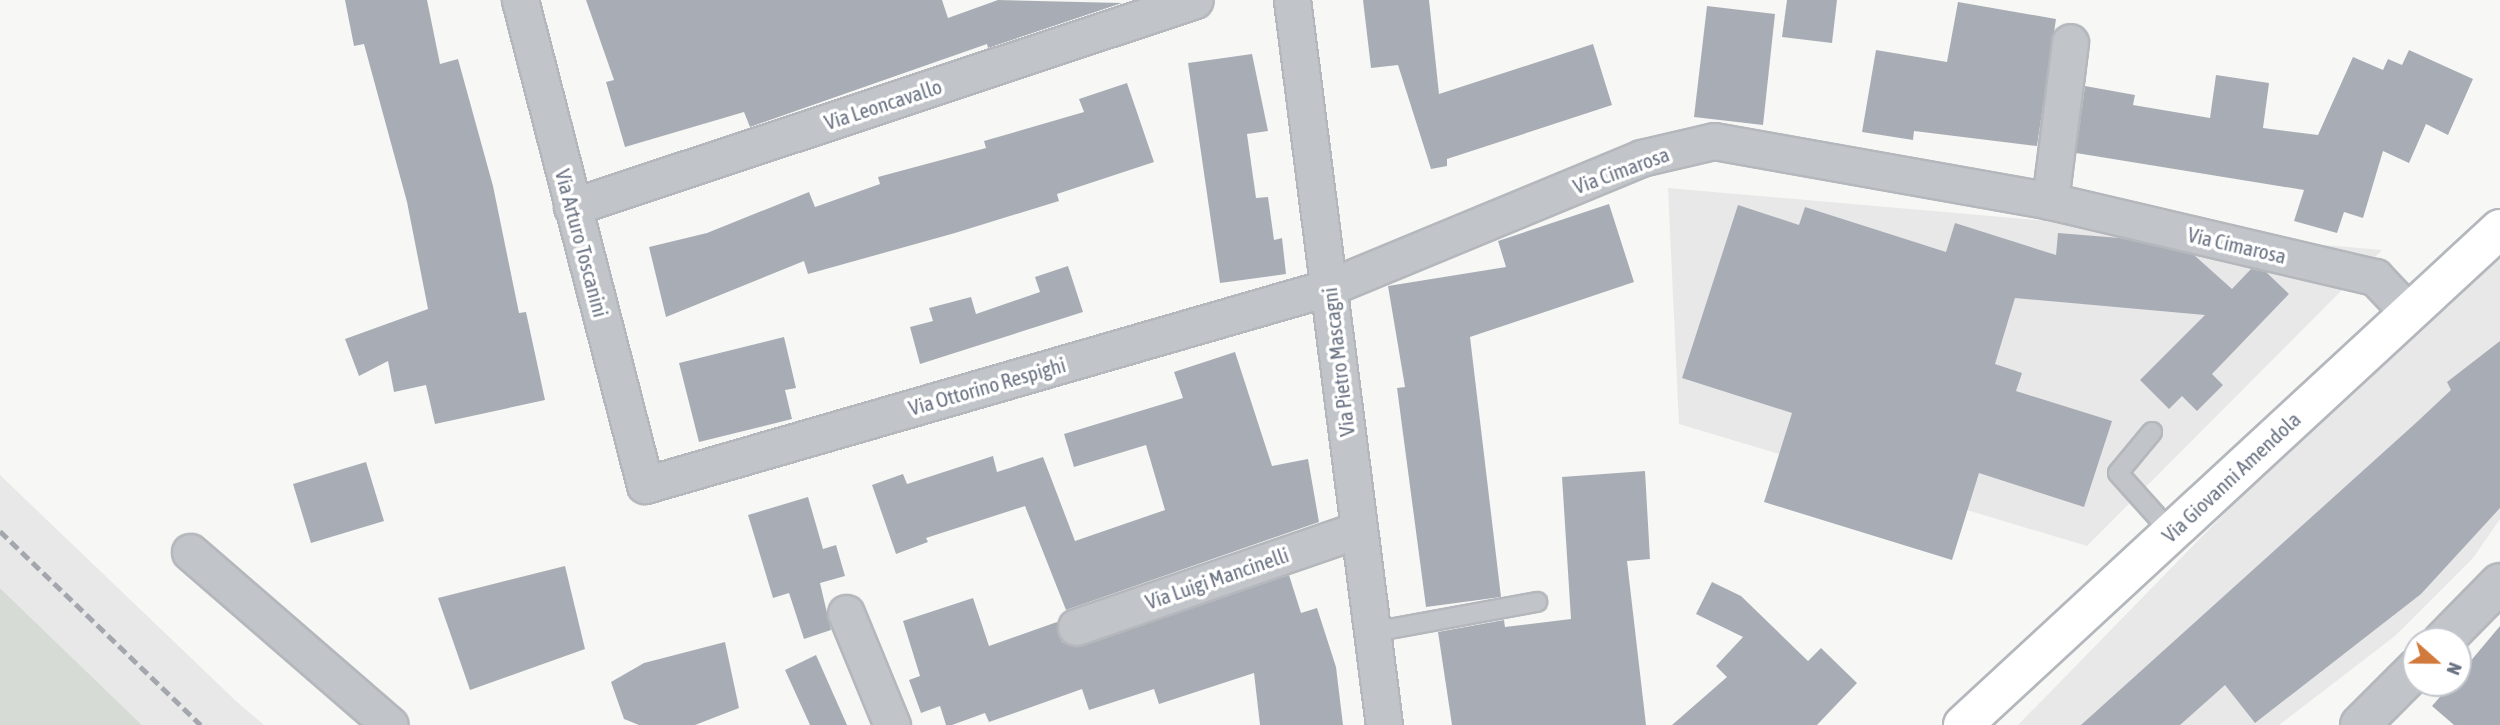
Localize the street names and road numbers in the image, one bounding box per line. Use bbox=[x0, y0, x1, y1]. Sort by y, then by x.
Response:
street label: Via Leoncavallo bbox=[821, 73, 945, 135]
street label: Via Cimarosa bbox=[1570, 141, 1672, 199]
street label: Via Arturo Toscanini bbox=[550, 166, 614, 320]
street label: Via Cimarosa bbox=[2185, 221, 2289, 269]
street label: Via Pietro Mascagni bbox=[1316, 286, 1360, 438]
street label: Via Ottorino Respighi bbox=[906, 352, 1068, 420]
street label: Via Giovanni Amendola bbox=[2157, 406, 2305, 548]
street label: Via Luigi Mancinelli bbox=[1142, 542, 1292, 614]

